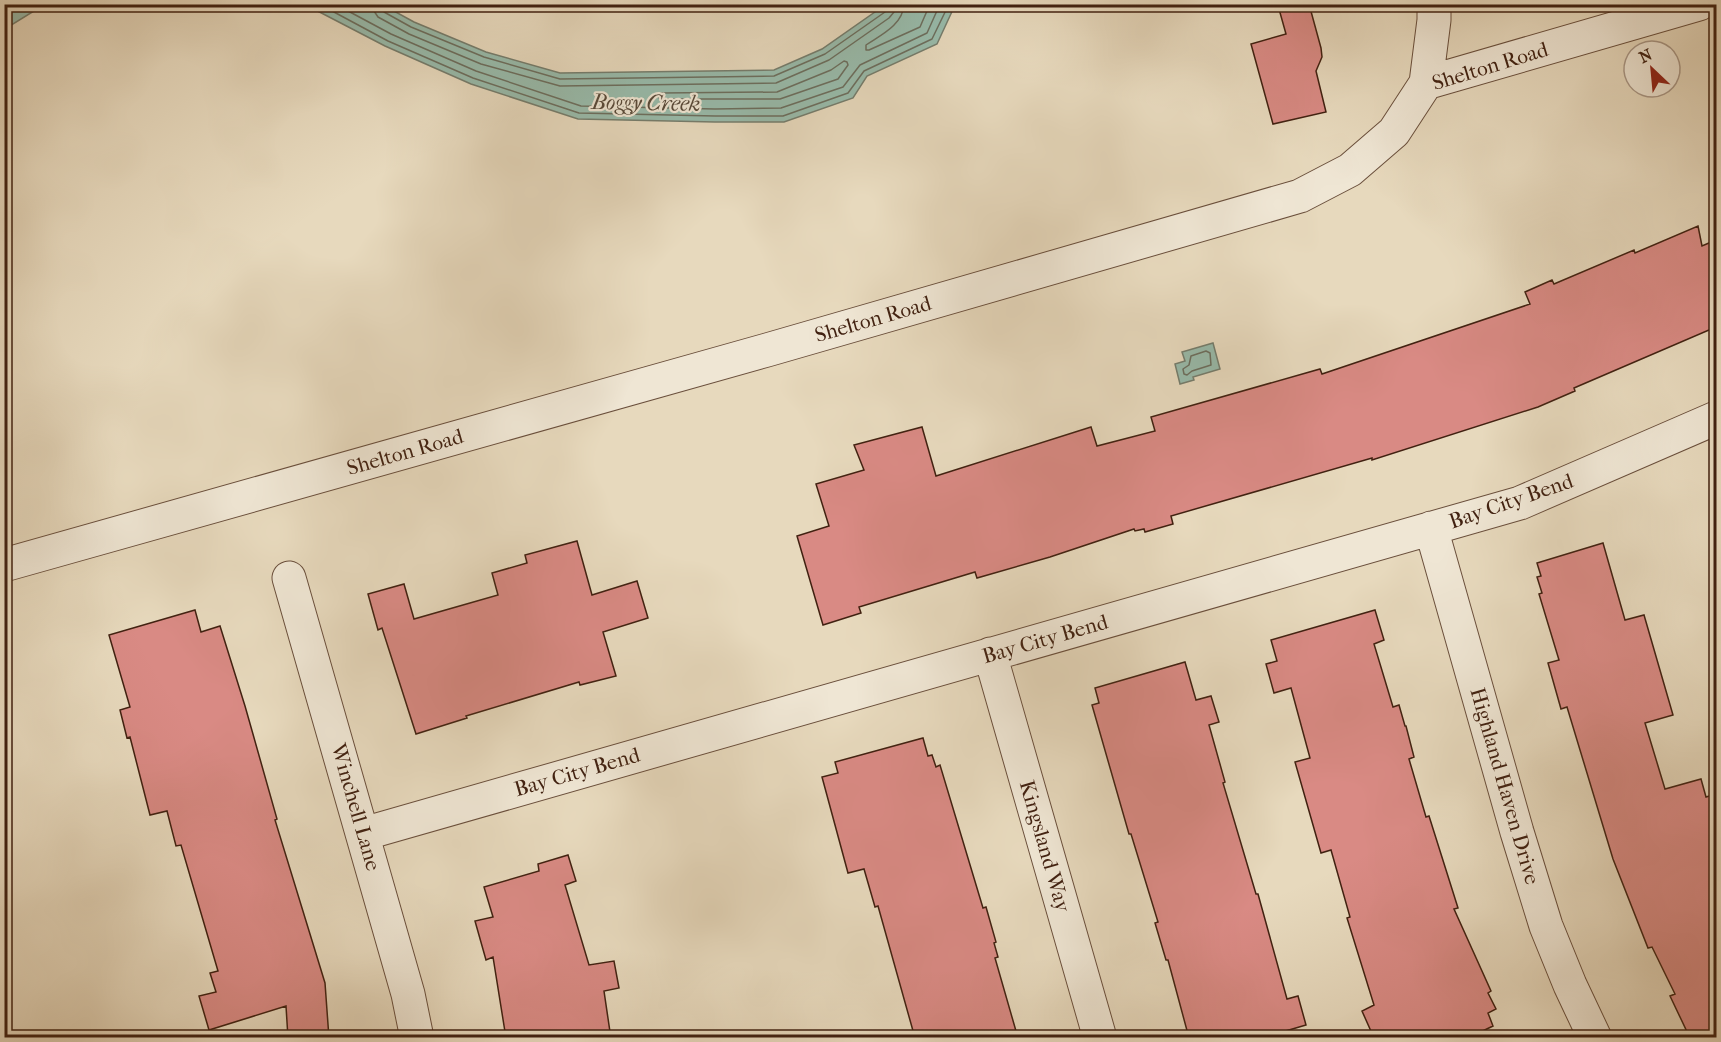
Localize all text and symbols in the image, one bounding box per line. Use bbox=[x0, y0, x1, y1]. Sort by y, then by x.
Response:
street label: Shelton Road bbox=[1429, 37, 1551, 95]
north arrow bbox=[1622, 39, 1682, 99]
text: N bbox=[1636, 44, 1656, 67]
water label: Boggy Creek bbox=[590, 89, 701, 117]
street label: Shelton Road bbox=[812, 291, 935, 347]
street label: Shelton Road bbox=[344, 424, 467, 480]
street label: Bay City Bend bbox=[1446, 468, 1577, 533]
street label: Bay City Bend bbox=[979, 609, 1111, 668]
street label: Highland Haven Drive bbox=[1465, 685, 1545, 887]
street label: Winchell Lane bbox=[326, 740, 386, 873]
street label: Bay City Bend bbox=[511, 742, 643, 801]
street label: Kingsland Way bbox=[1015, 777, 1075, 915]

